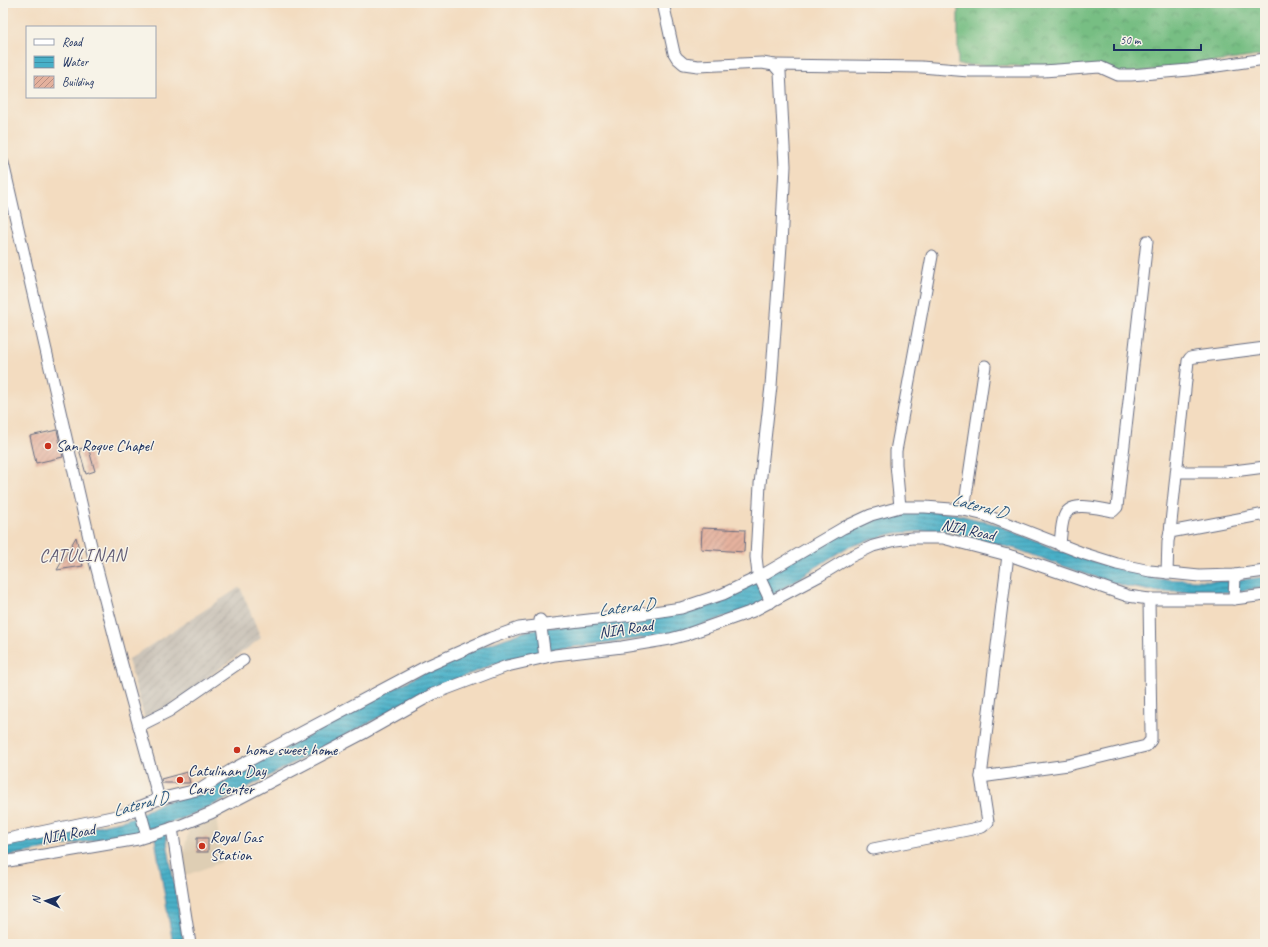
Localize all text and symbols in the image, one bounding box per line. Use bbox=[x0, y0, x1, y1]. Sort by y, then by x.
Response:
legend bbox=[26, 26, 156, 98]
scale bar bbox=[1114, 26, 1201, 52]
text: 50 m bbox=[1120, 32, 1142, 48]
text: Road bbox=[62, 34, 84, 50]
text: Water bbox=[62, 54, 90, 70]
text: Building bbox=[62, 74, 94, 90]
place label: San Roque Chapel bbox=[56, 436, 155, 456]
marker: San Roque Chapel bbox=[43, 441, 53, 451]
water label: Lateral D bbox=[949, 489, 1012, 524]
street label: NIA Road bbox=[939, 515, 999, 546]
district label: CATULINAN bbox=[39, 544, 129, 566]
water label: Lateral D bbox=[597, 593, 658, 621]
street label: NIA Road bbox=[598, 615, 657, 643]
place label: home sweet home bbox=[245, 740, 339, 760]
marker: home sweet home bbox=[232, 745, 242, 755]
place label: Catulinan Day Care Center bbox=[188, 761, 267, 799]
marker: Catulinan Day Care Center bbox=[175, 775, 185, 785]
water label: Lateral D bbox=[110, 786, 173, 821]
street label: NIA Road bbox=[40, 819, 99, 849]
place label: Royal Gas Station bbox=[210, 827, 264, 865]
marker: Royal Gas Station bbox=[197, 841, 207, 851]
north arrow bbox=[26, 881, 66, 921]
text: N bbox=[29, 895, 43, 904]

